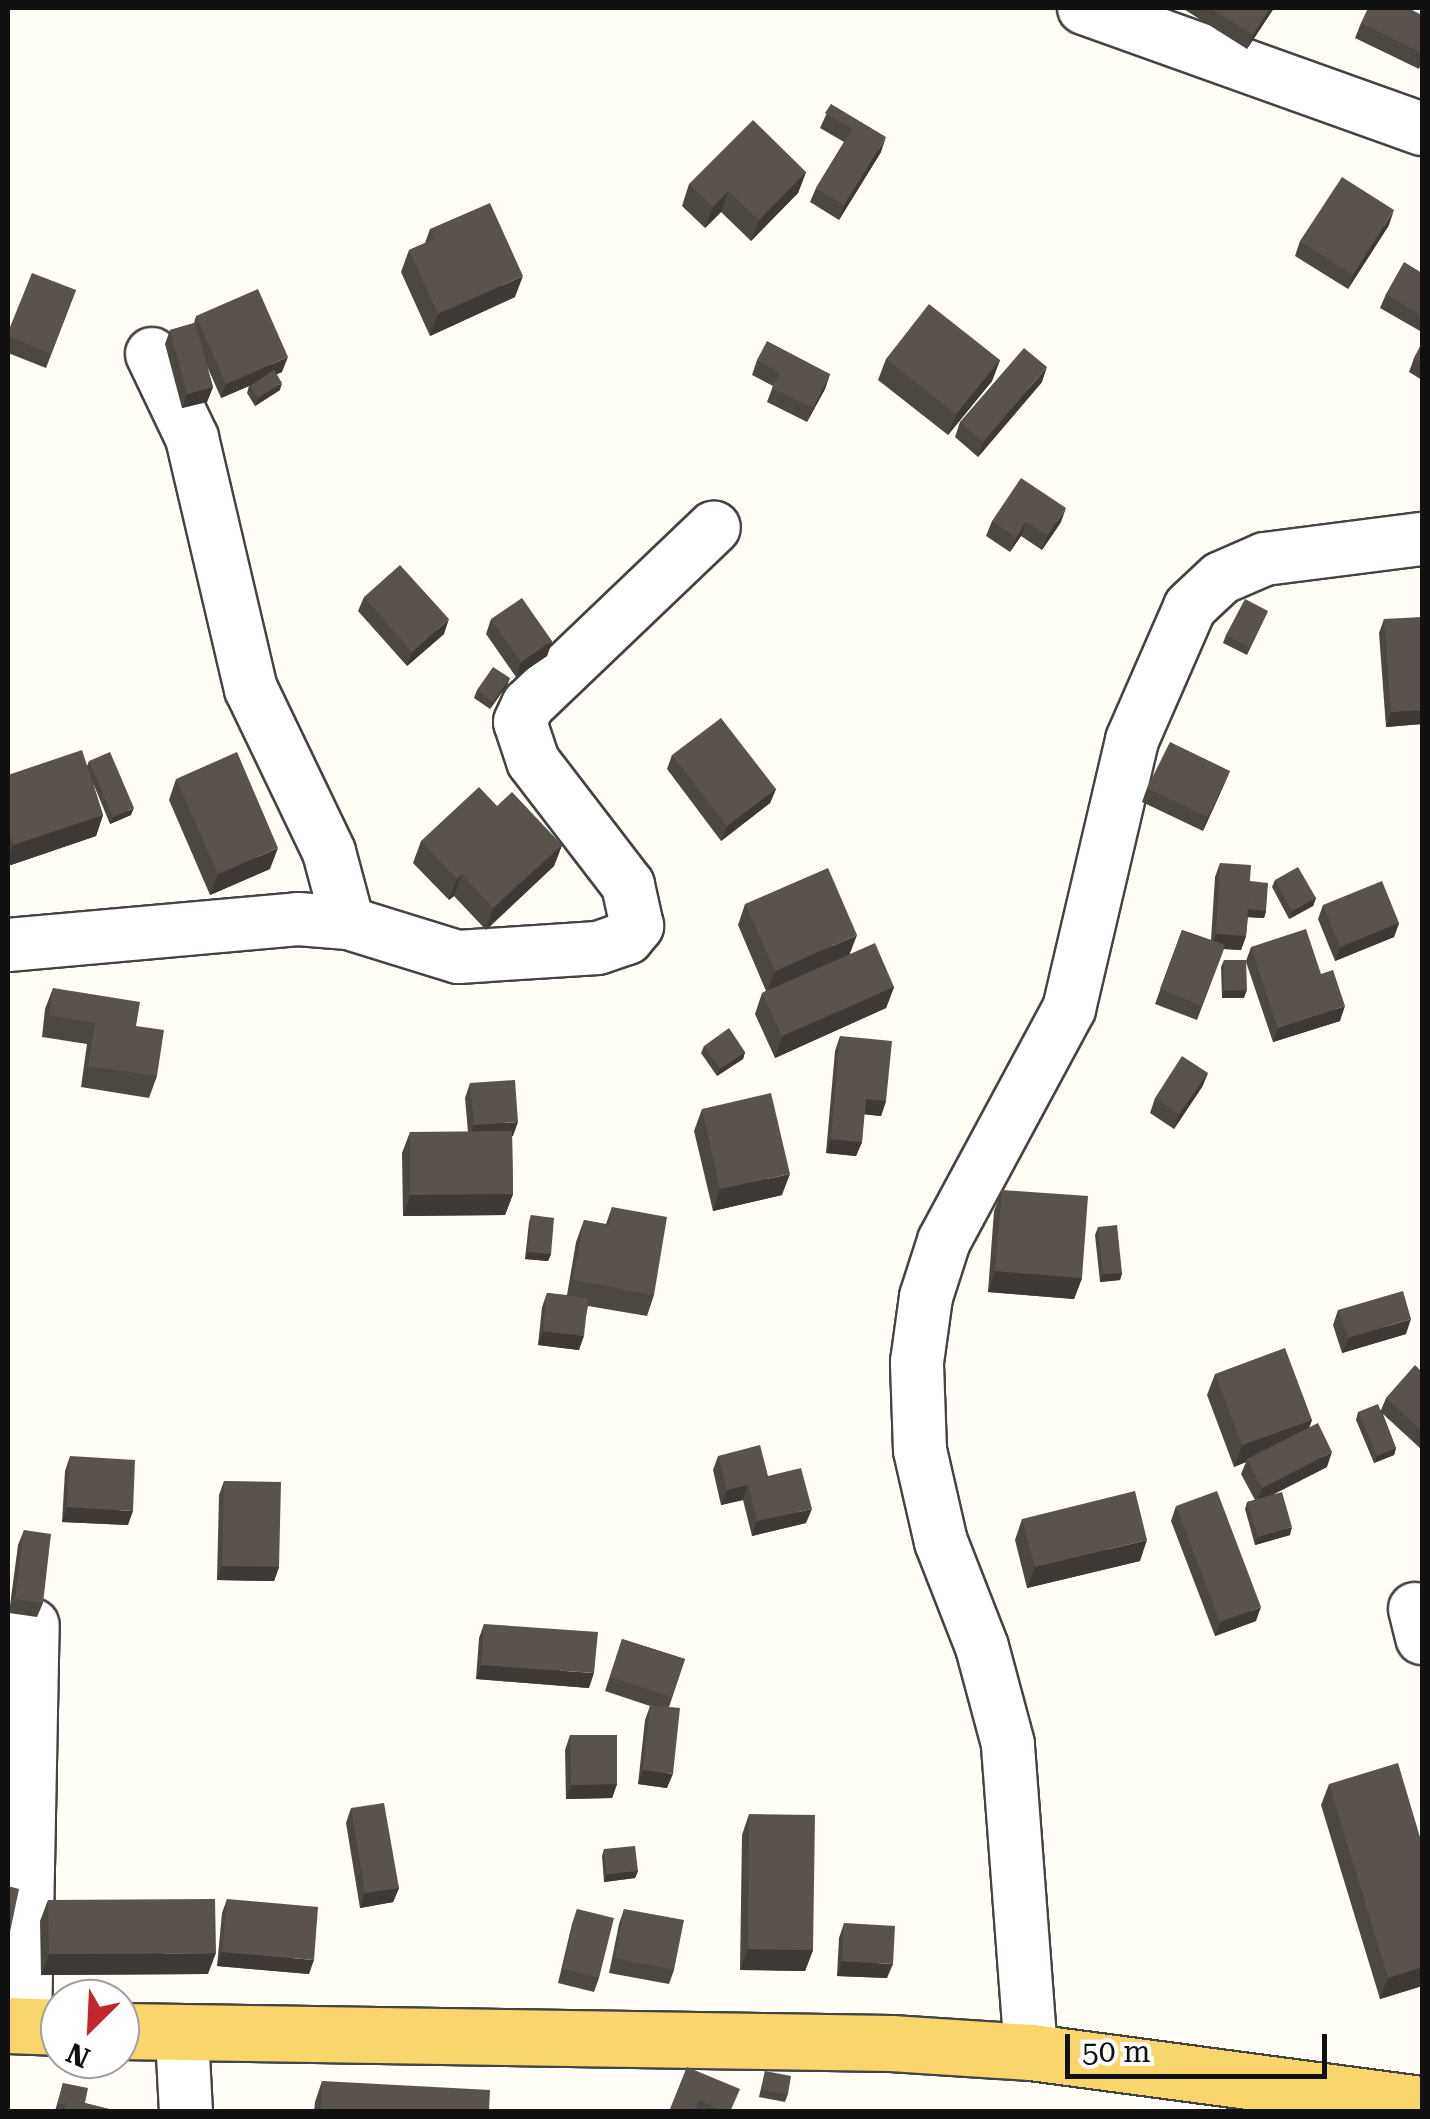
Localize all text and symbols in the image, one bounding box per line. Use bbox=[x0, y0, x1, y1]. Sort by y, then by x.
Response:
north arrow bbox=[40, 1979, 140, 2079]
scale bar bbox=[1070, 2014, 1332, 2076]
text: 50 m bbox=[1082, 2034, 1151, 2069]
text: N bbox=[62, 2036, 95, 2074]

